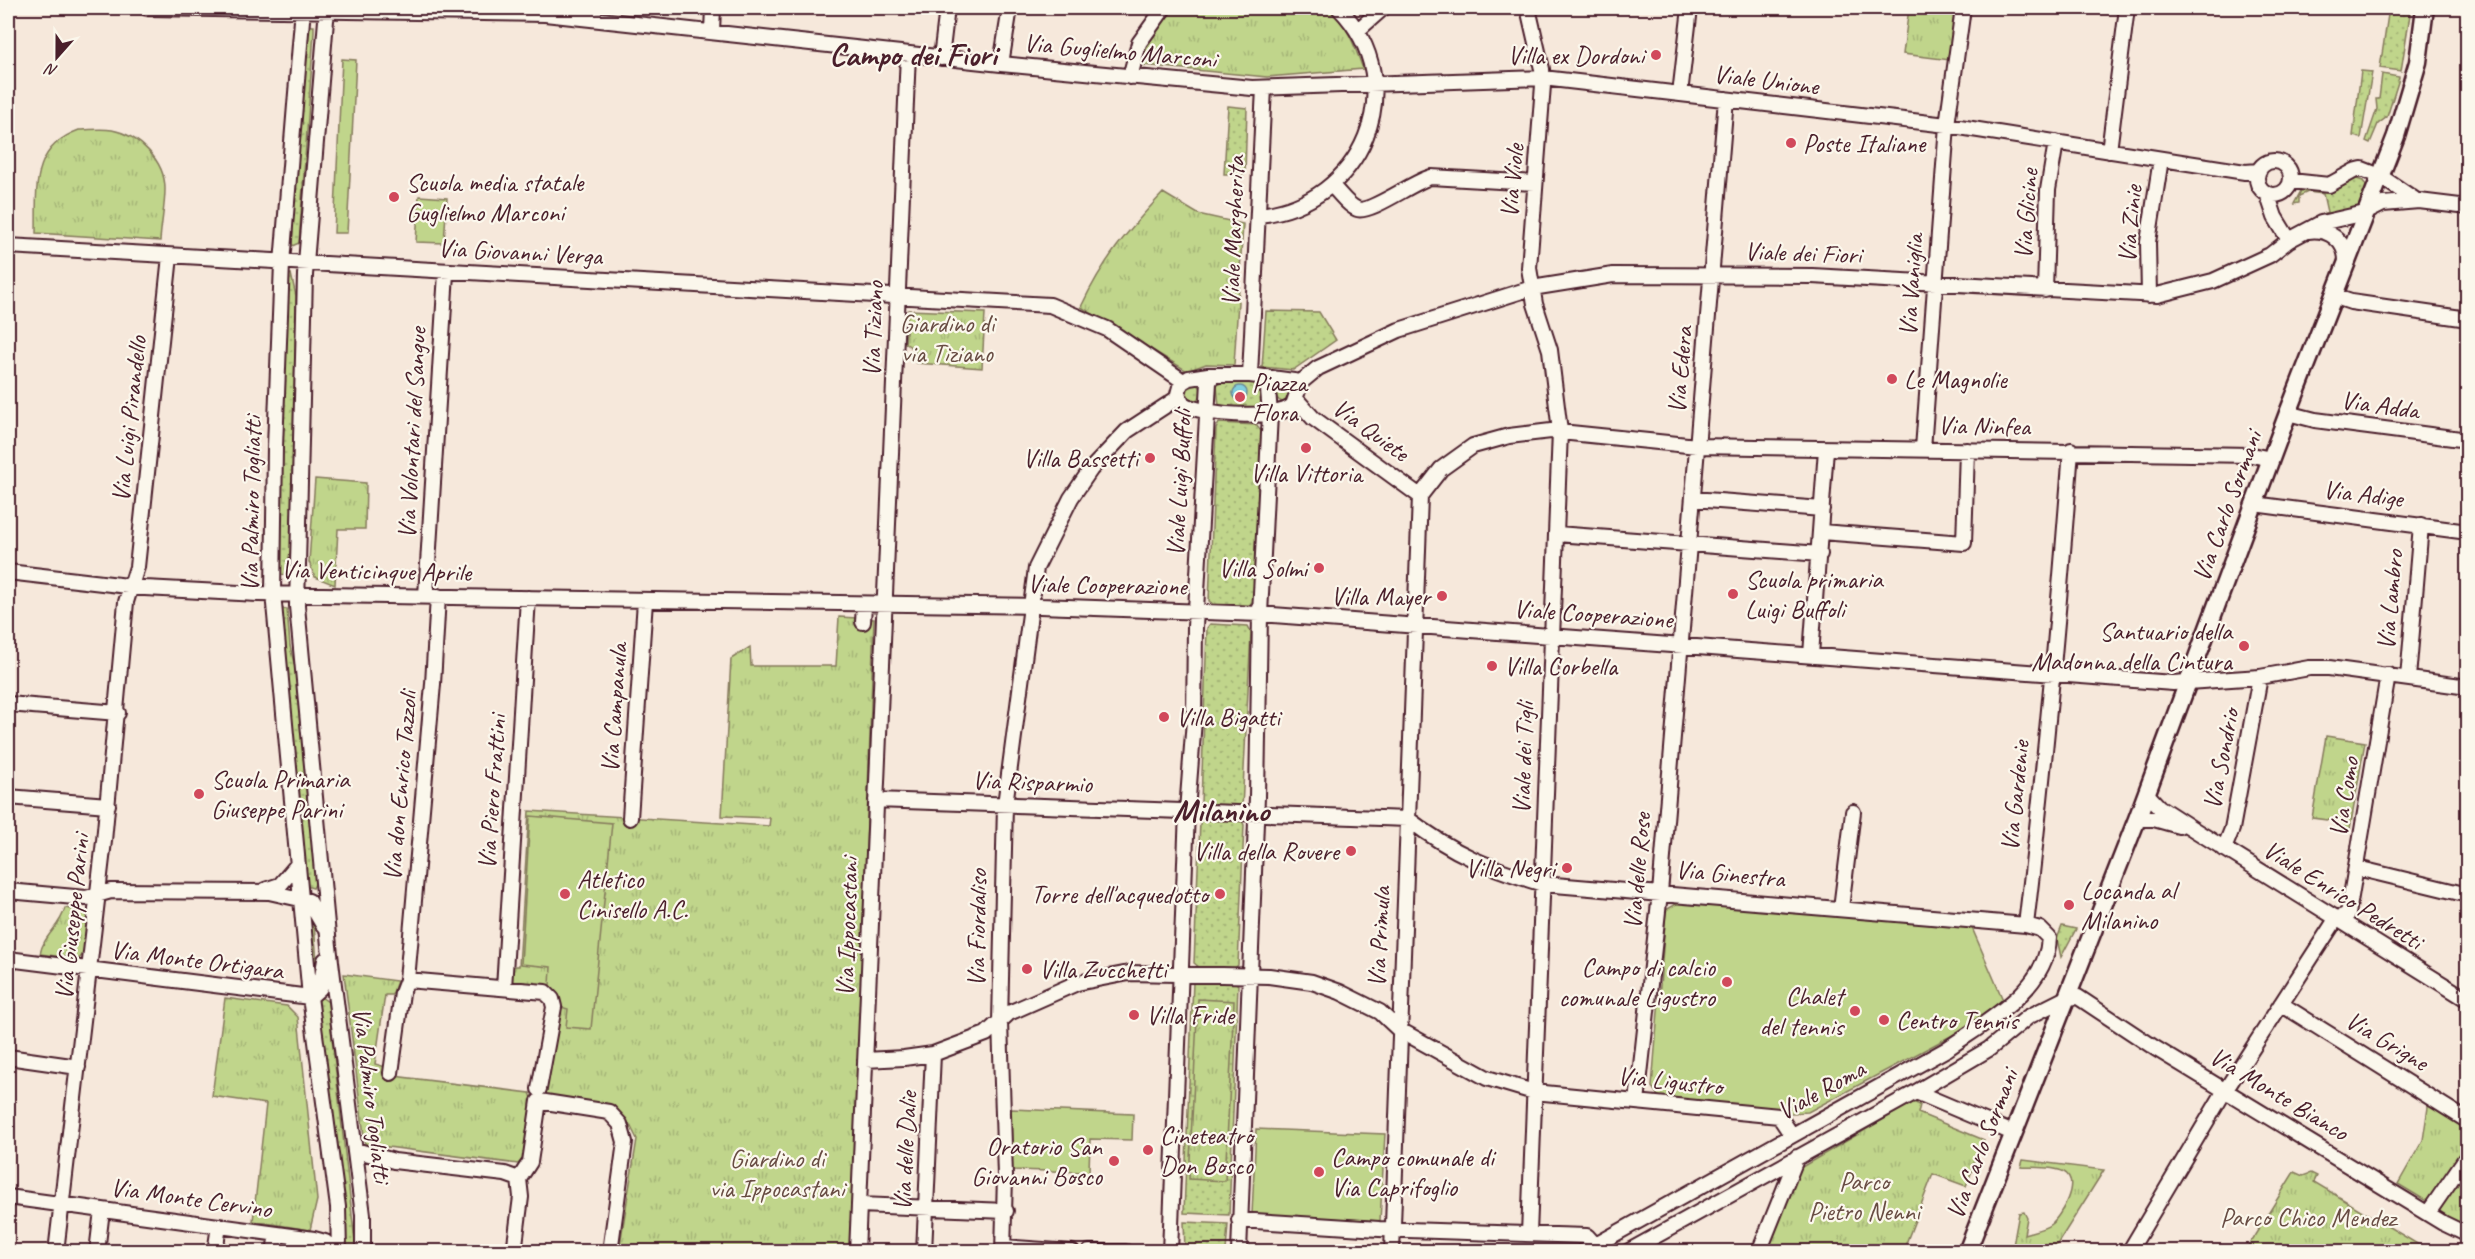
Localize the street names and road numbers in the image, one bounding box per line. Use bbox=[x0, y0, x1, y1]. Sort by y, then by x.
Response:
street label: Via Guglielmo Marconi bbox=[1022, 26, 1221, 76]
street label: Viale Unione bbox=[1712, 57, 1822, 103]
street label: Via Viole bbox=[1492, 141, 1532, 219]
street label: Viale Margherita bbox=[1214, 154, 1252, 307]
street label: Via Glicine bbox=[2006, 166, 2046, 260]
street label: Via Zinie bbox=[2110, 182, 2150, 264]
street label: Via Vaniglia bbox=[1891, 230, 1931, 337]
street label: Via Giovanni Verga bbox=[437, 231, 605, 273]
street label: Viale dei Fiori bbox=[1744, 234, 1865, 272]
street label: Via Tiziano bbox=[855, 279, 891, 377]
street label: Via Edera bbox=[1660, 323, 1700, 415]
street label: Via Volontari del Sangue bbox=[390, 324, 434, 540]
street label: Via Luigi Pirandello bbox=[104, 333, 154, 503]
street label: Via Adda bbox=[2339, 383, 2423, 427]
street label: Via Quiete bbox=[1326, 391, 1417, 470]
street label: Viale Luigi Buffoli bbox=[1159, 405, 1200, 558]
street label: Via Ninfea bbox=[1938, 409, 2032, 443]
street label: Via Palmiro Togliatti bbox=[233, 413, 269, 592]
street label: Via Carlo Sormani bbox=[2184, 423, 2271, 586]
street label: Via Adige bbox=[2321, 473, 2407, 516]
street label: Via Lambro bbox=[2369, 547, 2411, 651]
street label: Via Venticinque Aprile bbox=[281, 553, 473, 589]
street label: Viale Cooperazione bbox=[1027, 567, 1190, 603]
street label: Viale Cooperazione bbox=[1512, 592, 1676, 636]
street label: Via Campanula bbox=[593, 640, 635, 774]
street label: Via don Enrico Tazzoli bbox=[375, 686, 425, 883]
street label: Viale dei Tigli bbox=[1505, 698, 1542, 815]
street label: Via Sondrio bbox=[2195, 703, 2247, 812]
street label: Via Piero Frattini bbox=[470, 710, 514, 871]
street label: Via Gardenie bbox=[1993, 738, 2037, 853]
street label: Via Como bbox=[2321, 753, 2367, 839]
street label: Via Risparmio bbox=[971, 763, 1094, 801]
street label: Via delle Rose bbox=[1615, 810, 1659, 931]
street label: Via Giuseppe Parini bbox=[47, 829, 97, 1002]
street label: Viale Enrico Pedretti bbox=[2257, 833, 2432, 959]
street label: Via Ginestra bbox=[1674, 853, 1788, 895]
street label: Via Ippocastani bbox=[828, 854, 866, 997]
street label: Via Fiordaliso bbox=[959, 867, 995, 987]
street label: Via Primula bbox=[1360, 884, 1398, 988]
street label: Via Monte Ortigara bbox=[109, 933, 287, 987]
street label: Via Grigne bbox=[2340, 1003, 2437, 1080]
street label: Via Palmiro Togliatti bbox=[345, 1006, 399, 1187]
street label: Via Monte Bianco bbox=[2204, 1040, 2356, 1149]
street label: Viale Roma bbox=[1771, 1052, 1872, 1128]
street label: Via Ligustro bbox=[1616, 1059, 1727, 1103]
street label: Via Carlo Sormani bbox=[1938, 1061, 2027, 1224]
street label: Via delle Dalie bbox=[885, 1088, 925, 1212]
street label: Via Monte Cervino bbox=[109, 1170, 275, 1226]

